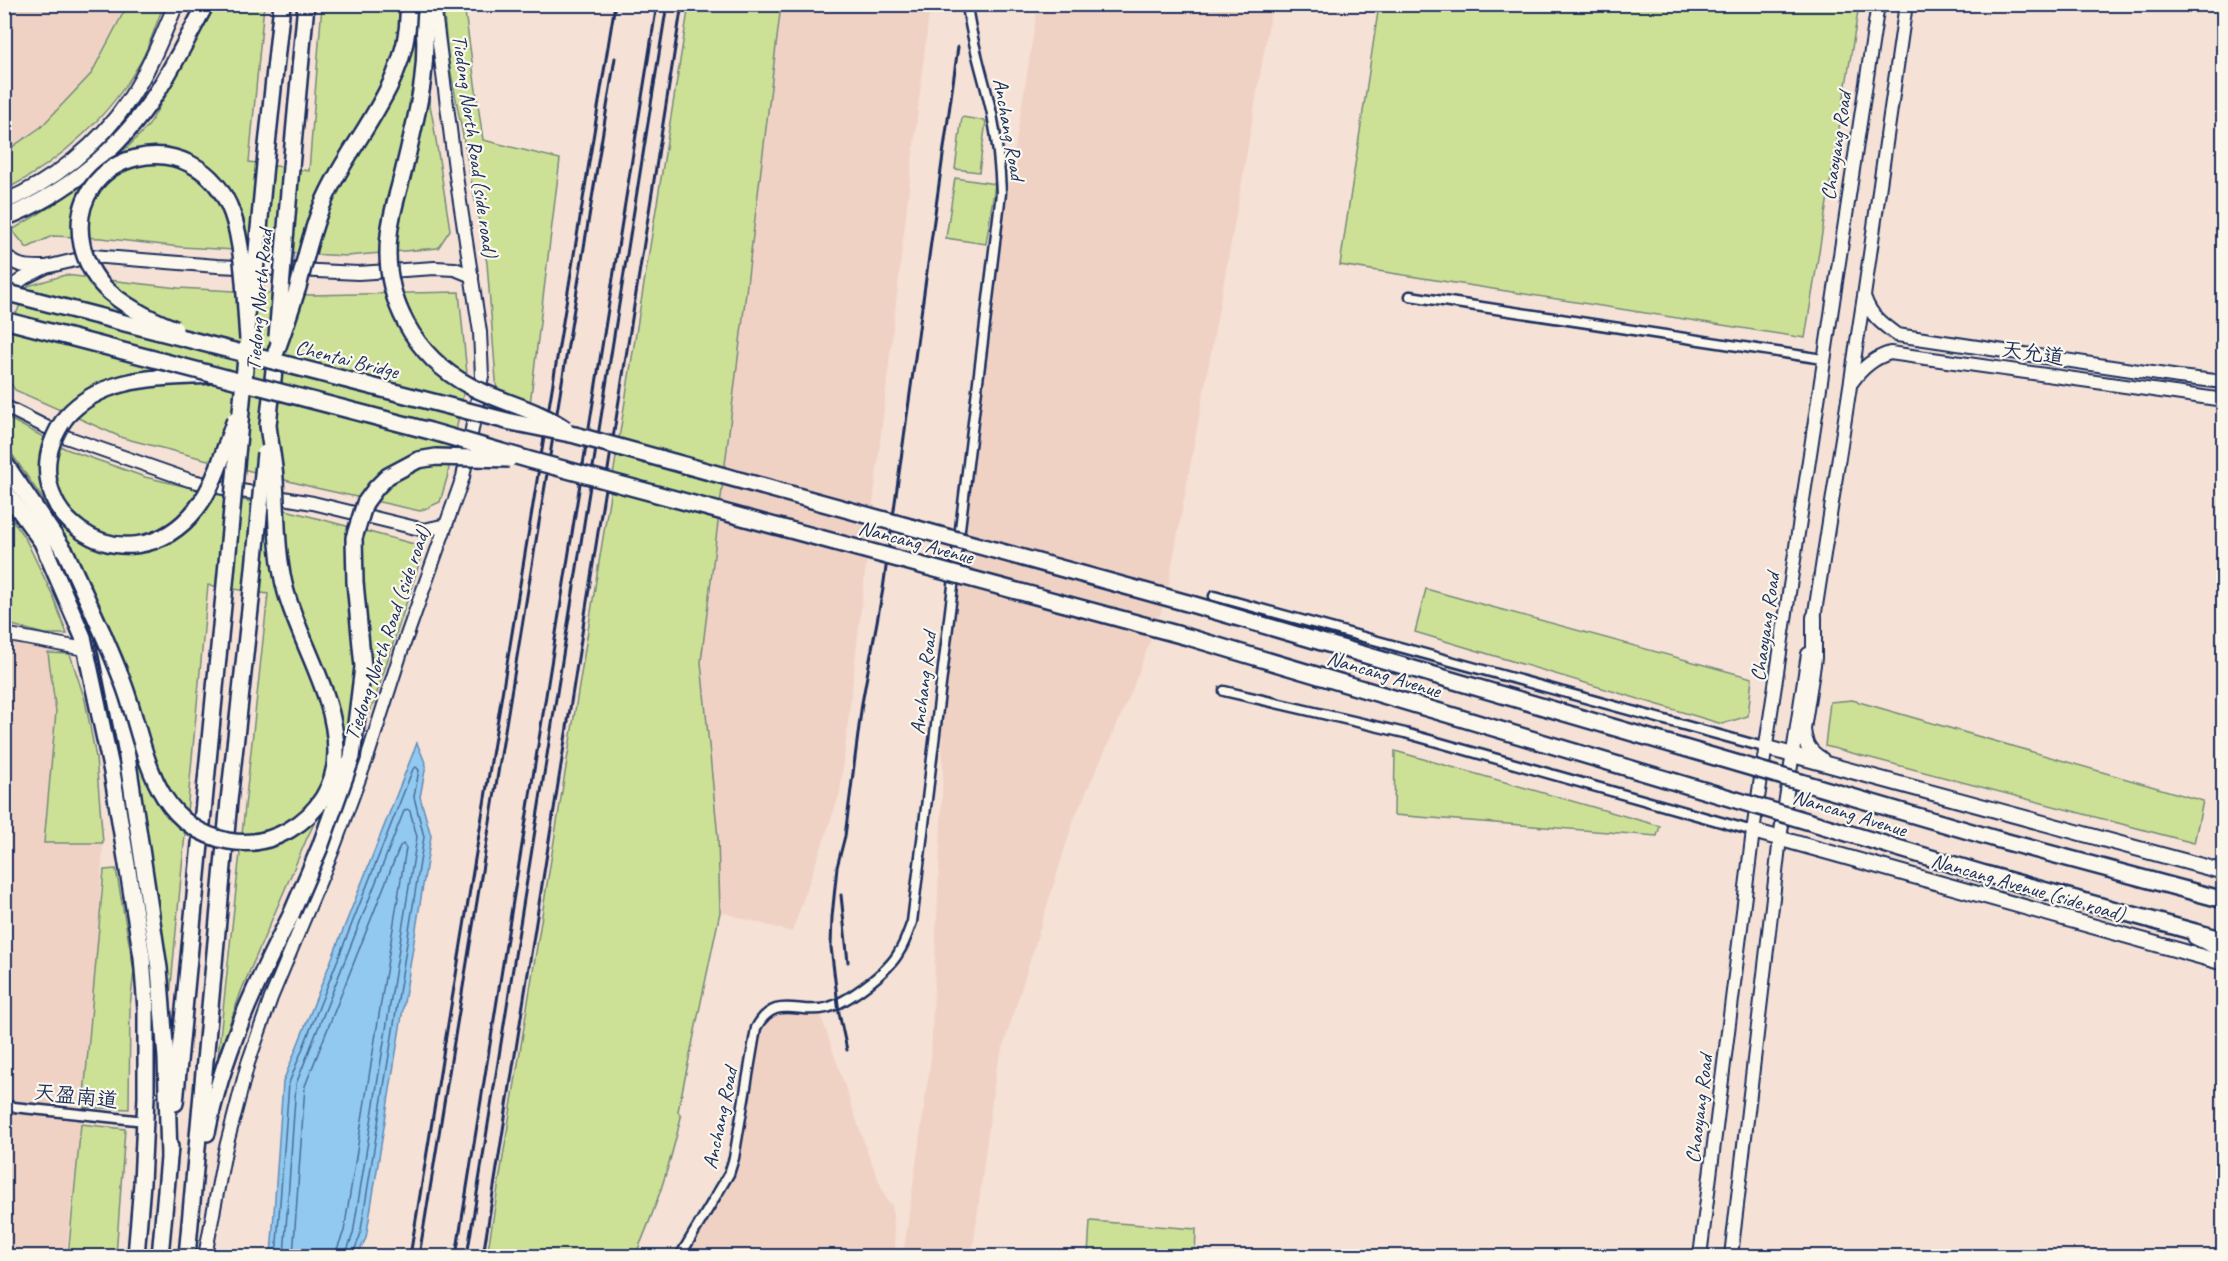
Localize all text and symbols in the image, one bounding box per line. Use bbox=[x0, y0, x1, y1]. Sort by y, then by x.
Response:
street label: Tiedong North Road (side road) bbox=[447, 33, 504, 260]
street label: Anchang Road bbox=[987, 76, 1031, 185]
street label: Chaoyang Road bbox=[1815, 86, 1858, 202]
street label: Tiedong North Road bbox=[240, 224, 278, 372]
street label: Chentai Bridge bbox=[293, 334, 402, 385]
street label: 天允道 bbox=[2000, 336, 2066, 370]
street label: Nancang Avenue bbox=[856, 514, 977, 570]
street label: Tiedong North Road (side road) bbox=[338, 522, 436, 743]
street label: Chaoyang Road bbox=[1745, 567, 1786, 683]
street label: Anchang Road bbox=[904, 627, 943, 736]
street label: Nancang Avenue bbox=[1324, 644, 1445, 704]
street label: Nancang Avenue bbox=[1790, 783, 1911, 843]
street label: Nancang Avenue (side road) bbox=[1928, 847, 2129, 927]
street label: Chaoyang Road bbox=[1679, 1050, 1719, 1165]
street label: Anchang Road bbox=[697, 1062, 744, 1171]
street label: 天盈南道 bbox=[33, 1079, 119, 1113]

